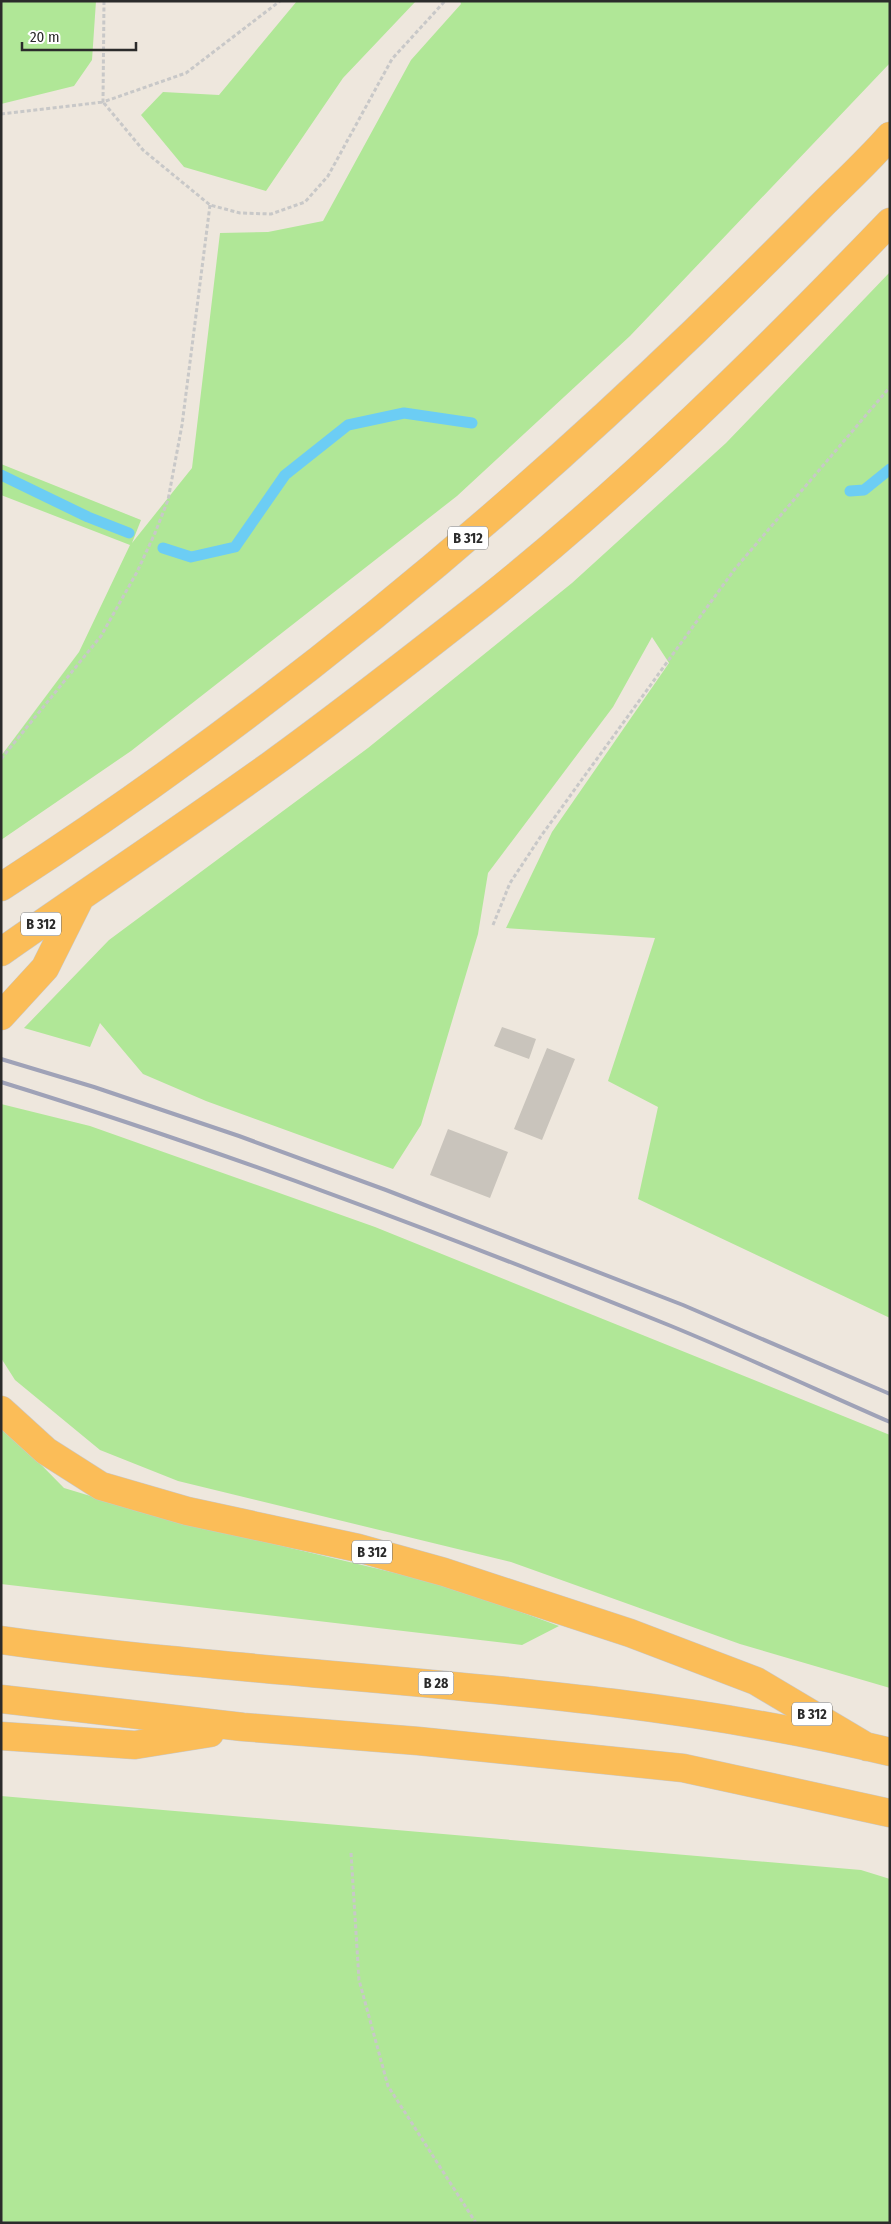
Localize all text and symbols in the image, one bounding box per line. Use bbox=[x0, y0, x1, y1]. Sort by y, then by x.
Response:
scale bar bbox=[22, 20, 136, 52]
text: 20 m bbox=[30, 28, 60, 46]
road number: B 312 bbox=[448, 526, 488, 550]
road number: B 312 bbox=[21, 912, 61, 936]
road number: B 312 bbox=[352, 1540, 392, 1564]
road number: B 28 bbox=[418, 1672, 454, 1695]
road number: B 312 bbox=[792, 1702, 832, 1726]

